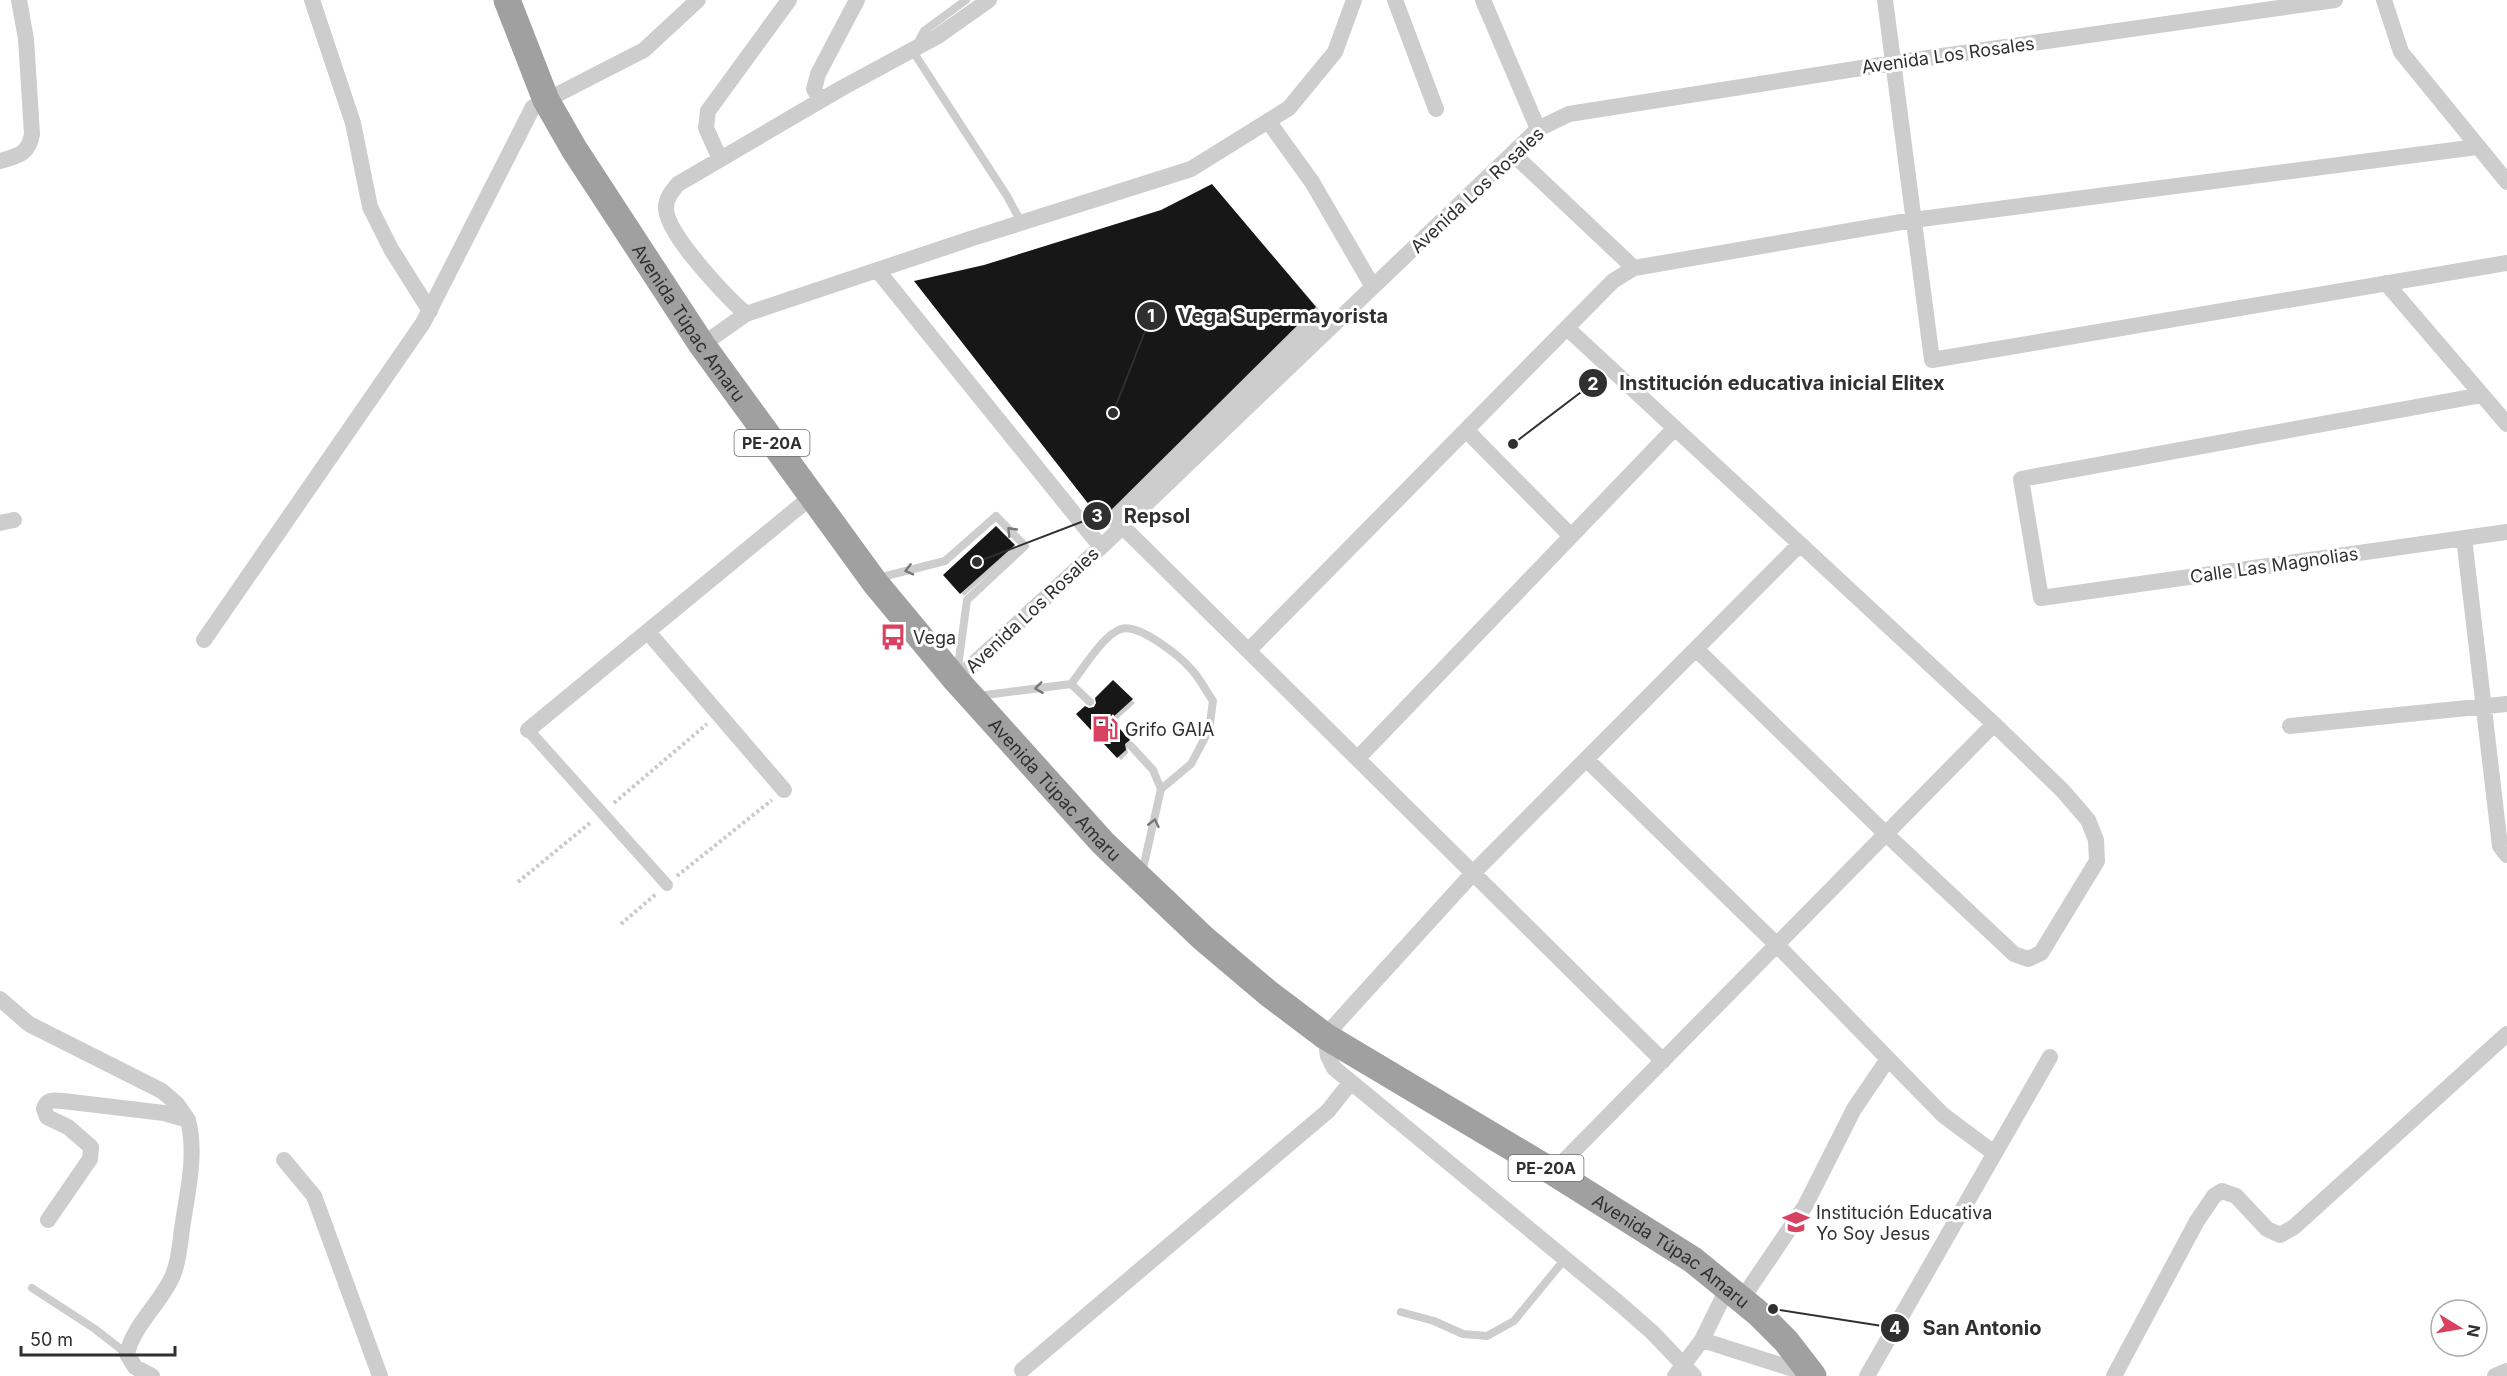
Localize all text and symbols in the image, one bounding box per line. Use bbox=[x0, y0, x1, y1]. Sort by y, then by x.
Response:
street label: Avenida Los Rosales bbox=[1860, 32, 2036, 78]
street label: Avenida Los Rosales bbox=[1406, 123, 1548, 257]
street label: Avenida Túpac Amaru bbox=[628, 240, 750, 405]
callout: Vega Supermayorista bbox=[1136, 297, 1400, 335]
text: Vega Supermayorista bbox=[1178, 304, 1388, 328]
text: 1 bbox=[1147, 305, 1155, 326]
callout: Institución educativa inicial Elitex bbox=[1578, 364, 1957, 402]
text: Institución educativa inicial Elitex bbox=[1619, 371, 1945, 395]
text: 2 bbox=[1587, 373, 1599, 394]
road number: PE-20A bbox=[734, 430, 810, 456]
callout: Repsol bbox=[1082, 497, 1202, 535]
text: Repsol bbox=[1124, 504, 1190, 528]
text: 3 bbox=[1091, 505, 1103, 526]
one-way arrow bbox=[1007, 527, 1018, 538]
street label: Avenida Los Rosales bbox=[961, 543, 1103, 677]
street label: Calle Las Magnolias bbox=[2189, 543, 2359, 587]
one-way arrow bbox=[904, 563, 915, 575]
bus stop icon: Vega bbox=[878, 622, 908, 652]
place label: Vega bbox=[913, 627, 956, 648]
one-way arrow bbox=[1034, 681, 1043, 693]
street label: Avenida Túpac Amaru bbox=[985, 713, 1126, 865]
fuel station icon: Grifo GAIA bbox=[1090, 714, 1120, 744]
place label: Grifo GAIA bbox=[1125, 719, 1215, 740]
one-way arrow bbox=[1147, 818, 1160, 828]
road number: PE-20A bbox=[1508, 1155, 1584, 1181]
street label: Avenida Túpac Amaru bbox=[1589, 1189, 1754, 1312]
place label: Institución Educativa Yo Soy Jesus bbox=[1816, 1202, 1992, 1244]
school or university icon: Institución Educativa Yo Soy Jesus bbox=[1781, 1207, 1811, 1237]
north arrow bbox=[2429, 1298, 2489, 1358]
callout: San Antonio bbox=[1880, 1309, 2053, 1347]
text: San Antonio bbox=[1923, 1316, 2041, 1340]
text: 4 bbox=[1889, 1317, 1901, 1338]
scale bar bbox=[21, 1319, 176, 1357]
text: N bbox=[2463, 1323, 2485, 1339]
text: 50 m bbox=[30, 1329, 73, 1350]

